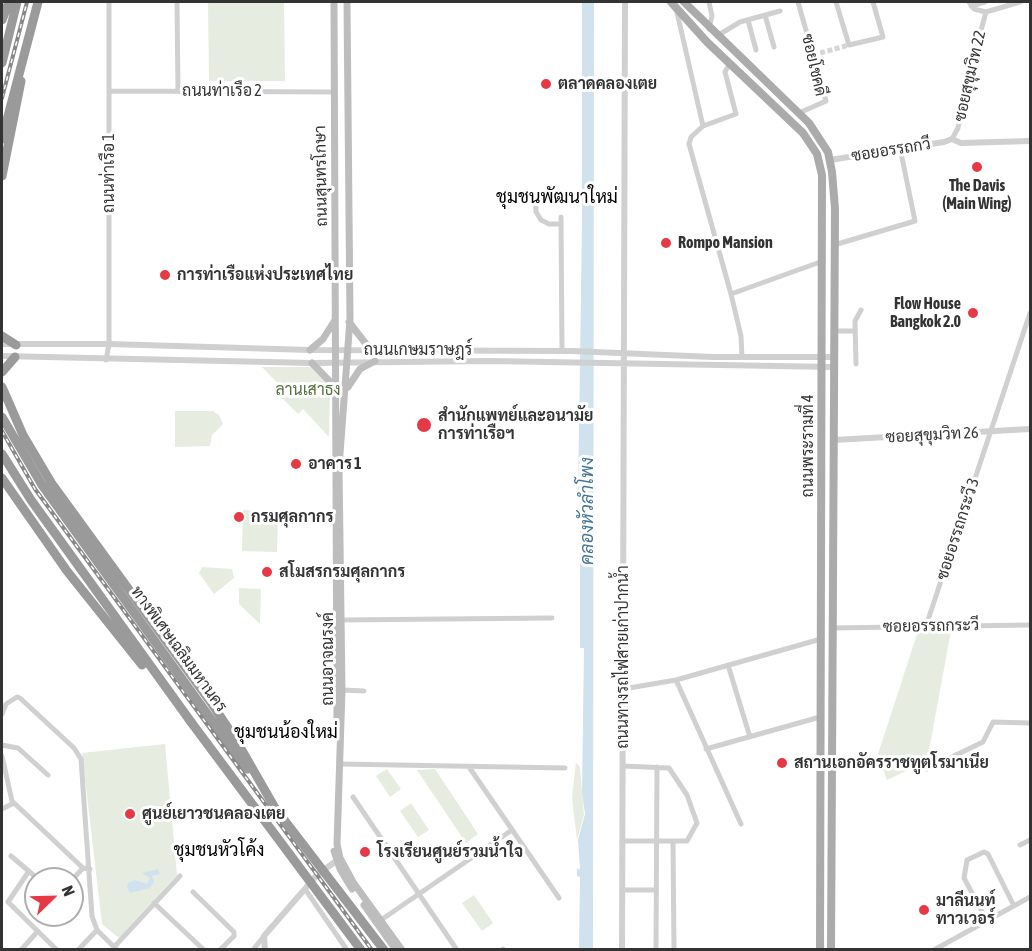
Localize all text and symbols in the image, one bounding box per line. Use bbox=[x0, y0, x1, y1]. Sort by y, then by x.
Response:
street label: ซอยสุขุมวิท 22 bbox=[950, 29, 990, 123]
street label: ซอยโชคดี bbox=[798, 32, 830, 98]
place label: ตลาดคลองเตย bbox=[558, 74, 657, 94]
marker: ตลาดคลองเตย bbox=[539, 77, 553, 91]
street label: ถนนท่าเรือ 2 bbox=[182, 81, 262, 101]
street label: ถนนสุนทรโกษา bbox=[311, 125, 331, 227]
street label: ถนนท่าเรือ 1 bbox=[99, 133, 119, 213]
street label: ซอยอรรถกวี bbox=[850, 134, 932, 166]
marker: The Davis (Main Wing) bbox=[970, 160, 984, 174]
place label: The Davis (Main Wing) bbox=[942, 176, 1012, 214]
district label: ชุมชนพัฒนาใหม่ bbox=[496, 186, 618, 208]
place label: Rompo Mansion bbox=[678, 233, 773, 253]
marker: Rompo Mansion bbox=[659, 236, 673, 250]
place label: การท่าเรือแห่งประเทศไทย bbox=[177, 265, 353, 285]
marker: การท่าเรือแห่งประเทศไทย bbox=[158, 268, 172, 282]
place label: Flow House Bangkok 2.0 bbox=[890, 294, 961, 332]
marker: Flow House Bangkok 2.0 bbox=[966, 306, 980, 320]
street label: ถนนเกษมราษฎร์ bbox=[364, 340, 472, 360]
park label: ลานเสาธง bbox=[275, 380, 341, 400]
street label: ถนนพระรามที่ 4 bbox=[798, 394, 818, 498]
place label: สำนักแพทย์และอนามัย การท่าเรือฯ bbox=[438, 406, 594, 444]
marker: สำนักแพทย์และอนามัย การท่าเรือฯ bbox=[415, 416, 433, 434]
street label: ซอยสุขุมวิท 26 bbox=[885, 423, 979, 447]
place label: อาคาร 1 bbox=[308, 454, 362, 474]
marker: อาคาร 1 bbox=[289, 457, 303, 471]
water label: คลองหัวลำโพง bbox=[576, 457, 598, 565]
street label: ซอยอรรถกระวี 3 bbox=[932, 476, 984, 582]
place label: กรมศุลกากร bbox=[251, 507, 333, 527]
marker: กรมศุลกากร bbox=[232, 510, 246, 524]
place label: สโมสรกรมศุลกากร bbox=[279, 562, 405, 582]
marker: สโมสรกรมศุลกากร bbox=[260, 565, 274, 579]
street label: ถนนทางรถไฟสายเก่าปากน้ำ bbox=[613, 565, 633, 749]
street label: ทางพิเศษเฉลิมมหานคร bbox=[127, 582, 231, 716]
street label: ถนนอาจณรงค์ bbox=[318, 612, 338, 706]
street label: ซอยอรรถกระวี bbox=[883, 616, 979, 636]
district label: ชุมชนน้องใหม่ bbox=[234, 721, 338, 743]
place label: สถานเอกอัครราชทูตโรมาเนีย bbox=[794, 753, 989, 773]
marker: สถานเอกอัครราชทูตโรมาเนีย bbox=[775, 756, 789, 770]
place label: ศูนย์เยาวชนคลองเตย bbox=[142, 804, 285, 824]
marker: ศูนย์เยาวชนคลองเตย bbox=[123, 807, 137, 821]
district label: ชุมชนหัวโค้ง bbox=[174, 839, 264, 861]
place label: โรงเรียนศูนย์รวมน้ำใจ bbox=[377, 842, 523, 862]
marker: โรงเรียนศูนย์รวมน้ำใจ bbox=[358, 845, 372, 859]
north arrow bbox=[24, 867, 84, 927]
text: N bbox=[59, 883, 79, 899]
place label: มาลีนนท์ ทาวเวอร์ bbox=[936, 891, 995, 929]
marker: มาลีนนท์ ทาวเวอร์ bbox=[917, 903, 931, 917]

